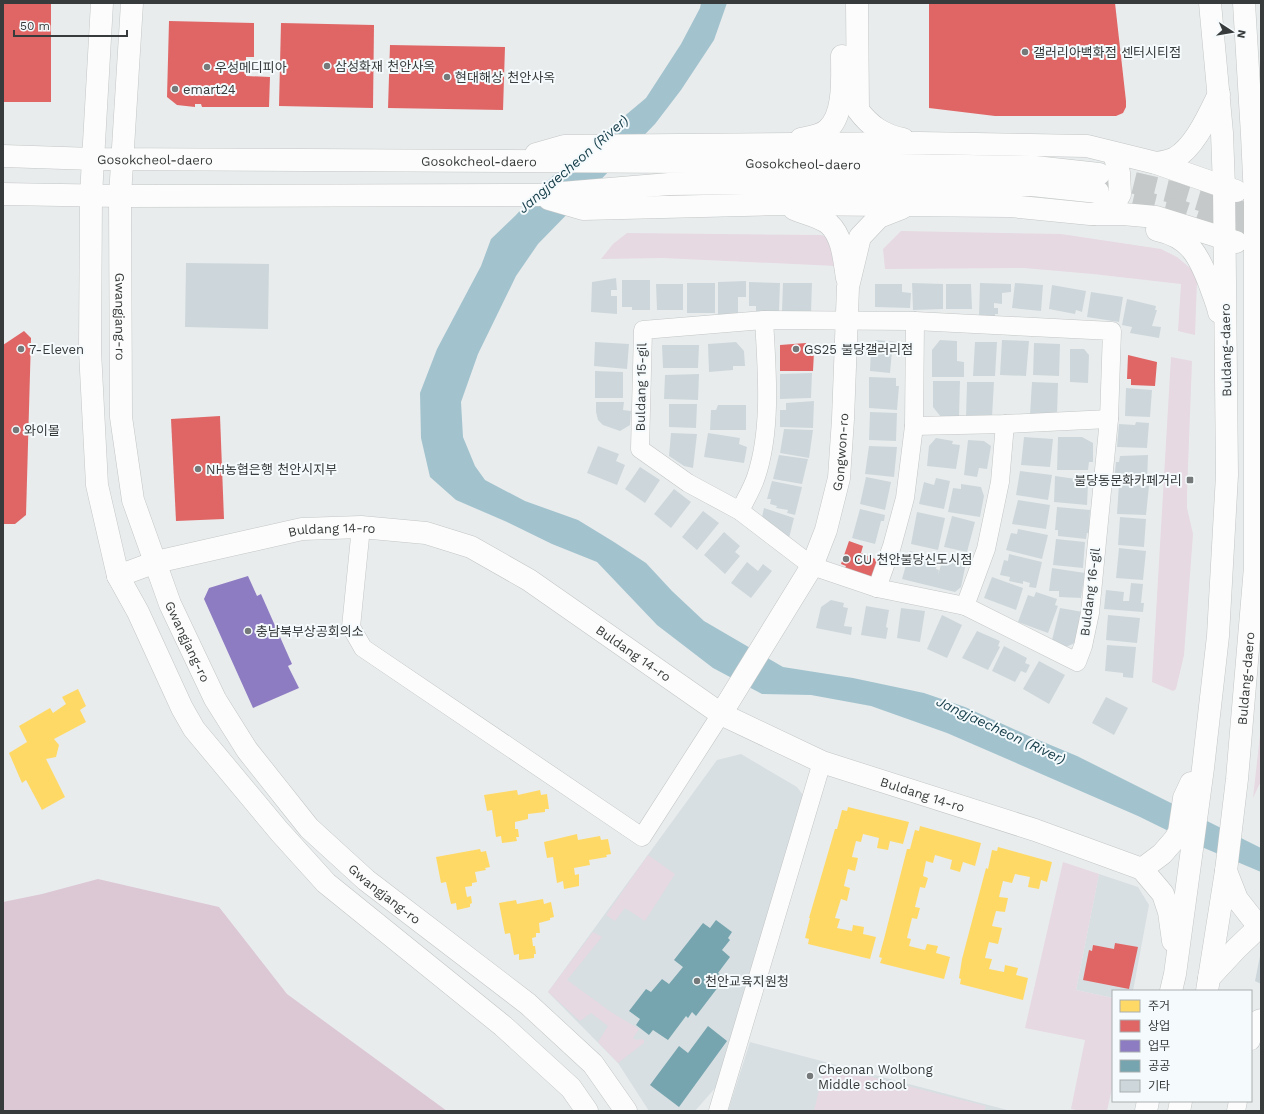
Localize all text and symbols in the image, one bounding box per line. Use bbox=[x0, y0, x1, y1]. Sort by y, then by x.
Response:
scale bar bbox=[14, 12, 127, 38]
north arrow bbox=[1212, 12, 1252, 52]
text: 50 m bbox=[20, 19, 50, 33]
text: N bbox=[1234, 29, 1248, 39]
place label: 갤러리아백화점 센터시티점 bbox=[1033, 45, 1181, 60]
marker: 갤러리아백화점 센터시티점 bbox=[1020, 47, 1030, 57]
place label: 삼성화재 천안사옥 bbox=[335, 59, 435, 74]
place label: 우성메디피아 bbox=[215, 60, 287, 75]
marker: 삼성화재 천안사옥 bbox=[322, 61, 332, 71]
marker: 우성메디피아 bbox=[202, 62, 212, 72]
place label: 현대해상 천안사옥 bbox=[455, 70, 555, 85]
marker: 현대해상 천안사옥 bbox=[442, 72, 452, 82]
place label: emart24 bbox=[183, 82, 236, 97]
marker: emart24 bbox=[170, 84, 180, 94]
water label: Jangjaecheon (River) bbox=[515, 112, 631, 216]
street label: Gosokcheol-daero bbox=[97, 152, 213, 167]
street label: Gosokcheol-daero bbox=[421, 153, 537, 169]
street label: Gosokcheol-daero bbox=[745, 155, 861, 172]
street label: Gwangjang-ro bbox=[113, 273, 128, 361]
street label: Buldang-daero bbox=[1218, 303, 1234, 397]
place label: 7-Eleven bbox=[29, 342, 84, 357]
street label: Buldang 15-gil bbox=[633, 342, 649, 432]
place label: GS25 불당갤러리점 bbox=[804, 342, 913, 357]
marker: 7-Eleven bbox=[16, 344, 26, 354]
marker: GS25 불당갤러리점 bbox=[791, 344, 801, 354]
street label: Gongwon-ro bbox=[829, 413, 851, 492]
place label: 와이몰 bbox=[24, 423, 60, 438]
marker: 와이몰 bbox=[11, 425, 21, 435]
place label: NH농협은행 천안시지부 bbox=[206, 462, 337, 477]
marker: NH농협은행 천안시지부 bbox=[193, 464, 203, 474]
place label: 불당동문화카페거리 bbox=[1074, 473, 1182, 488]
marker: 불당동문화카페거리 bbox=[1185, 475, 1195, 485]
street label: Buldang 14-ro bbox=[287, 519, 376, 539]
street label: Buldang 16-gil bbox=[1077, 547, 1103, 637]
place label: CU 천안불당신도시점 bbox=[854, 552, 972, 567]
marker: CU 천안불당신도시점 bbox=[841, 554, 851, 564]
street label: Gwangjang-ro bbox=[162, 598, 213, 684]
street label: Buldang 14-ro bbox=[593, 622, 674, 684]
place label: 충남북부상공회의소 bbox=[256, 624, 364, 639]
marker: 충남북부상공회의소 bbox=[243, 626, 253, 636]
street label: Buldang-daero bbox=[1234, 631, 1257, 726]
water label: Jangjaecheon (River) bbox=[934, 693, 1068, 767]
street label: Buldang 14-ro bbox=[879, 774, 967, 815]
street label: Gwangjang-ro bbox=[346, 861, 424, 927]
place label: 천안교육지원청 bbox=[705, 974, 789, 989]
marker: 천안교육지원청 bbox=[692, 976, 702, 986]
legend bbox=[1112, 990, 1252, 1102]
text: 주거 bbox=[1148, 999, 1170, 1013]
text: 상업 bbox=[1148, 1019, 1170, 1033]
text: 업무 bbox=[1148, 1039, 1170, 1053]
text: 공공 bbox=[1148, 1059, 1170, 1073]
place label: Cheonan Wolbong Middle school bbox=[818, 1062, 933, 1092]
marker: Cheonan Wolbong Middle school bbox=[805, 1071, 815, 1081]
text: 기타 bbox=[1148, 1079, 1170, 1093]

